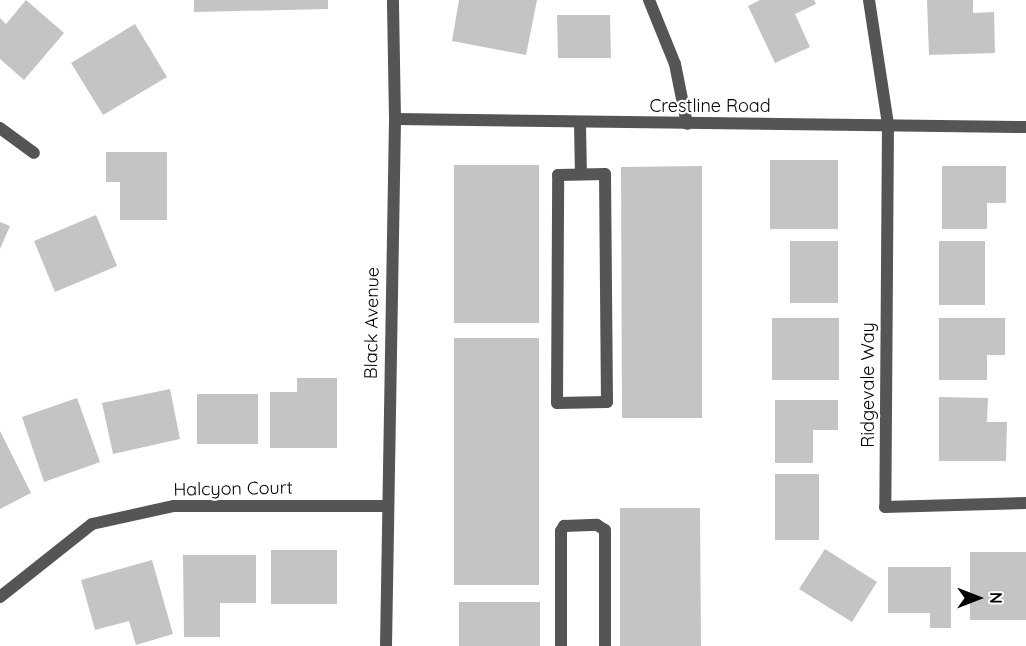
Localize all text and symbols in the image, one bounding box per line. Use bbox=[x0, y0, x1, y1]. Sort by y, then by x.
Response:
street label: Crestline Road bbox=[649, 95, 771, 117]
street label: Black Avenue bbox=[360, 267, 384, 379]
street label: Ridgevale Way bbox=[857, 322, 879, 448]
street label: Halcyon Court bbox=[173, 477, 293, 501]
north arrow bbox=[948, 568, 1008, 628]
text: N bbox=[986, 592, 1006, 604]

